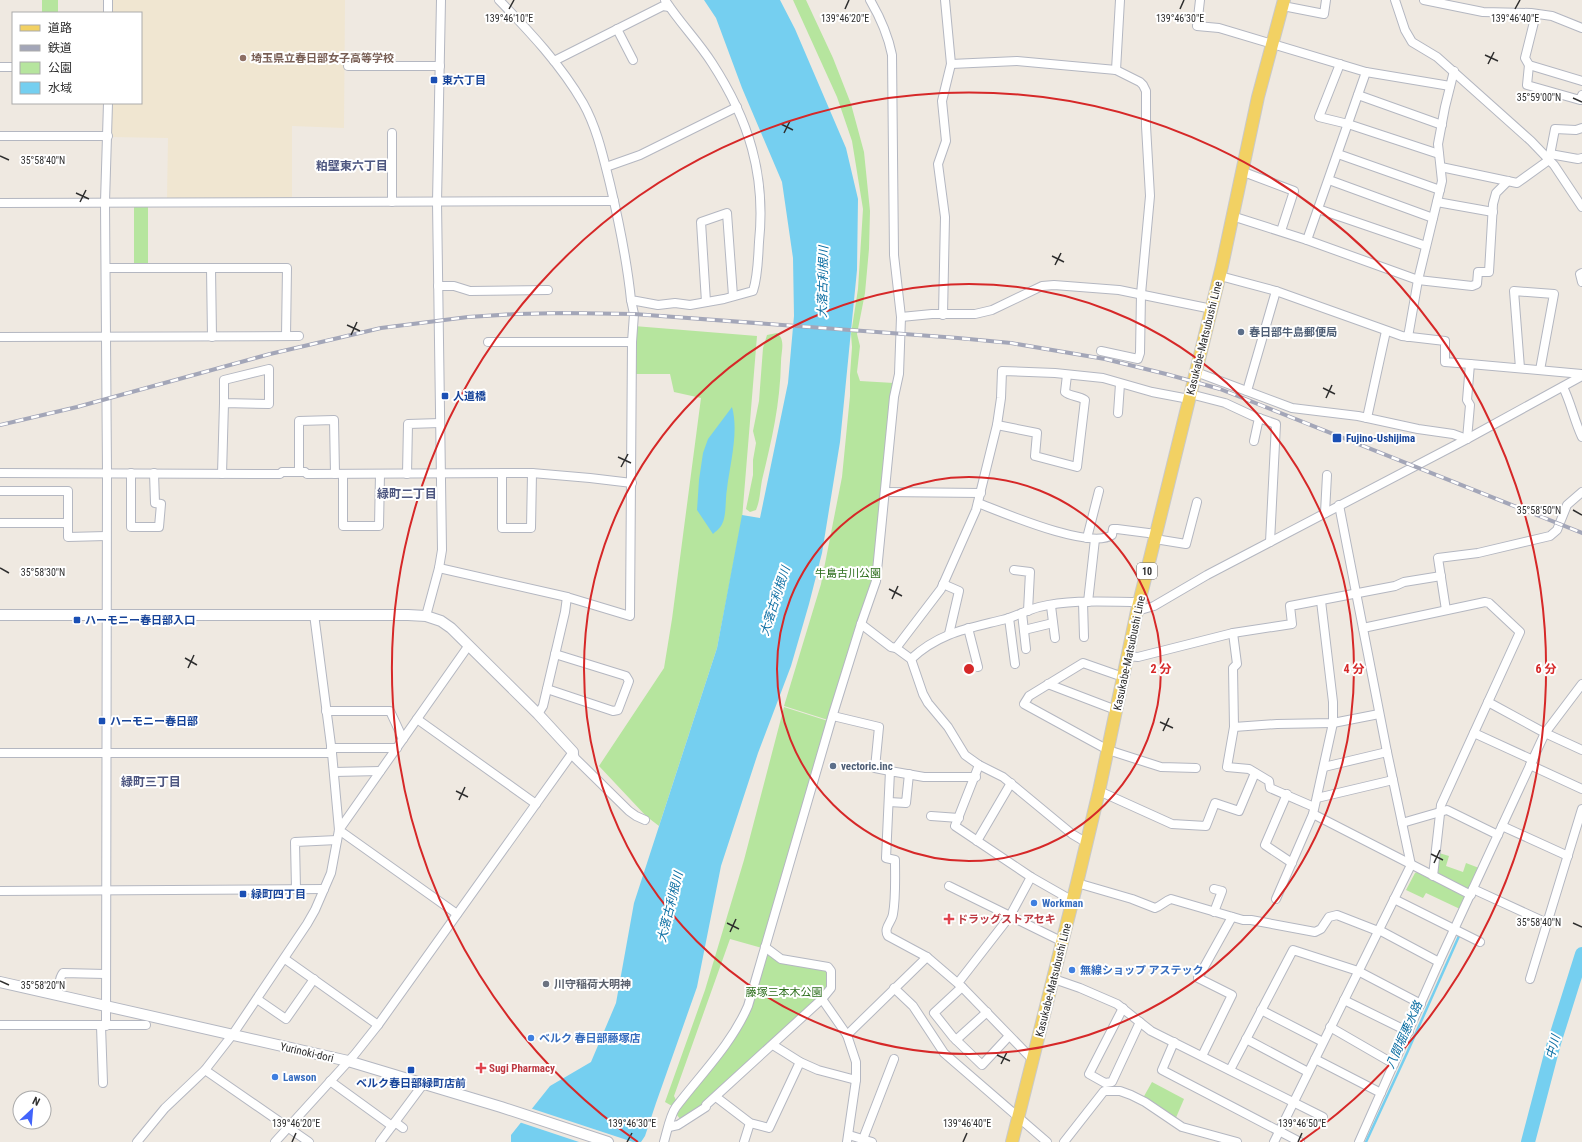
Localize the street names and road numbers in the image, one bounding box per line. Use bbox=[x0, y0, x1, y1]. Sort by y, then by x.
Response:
street label: Kasukabe-Matsubushi Line bbox=[1184, 280, 1225, 396]
road number: 10 bbox=[1137, 563, 1157, 579]
street label: Kasukabe-Matsubushi Line bbox=[1111, 595, 1148, 712]
street label: Kasukabe-Matsubushi Line bbox=[1033, 922, 1074, 1038]
street label: Yurinoki-dori bbox=[279, 1040, 335, 1065]

